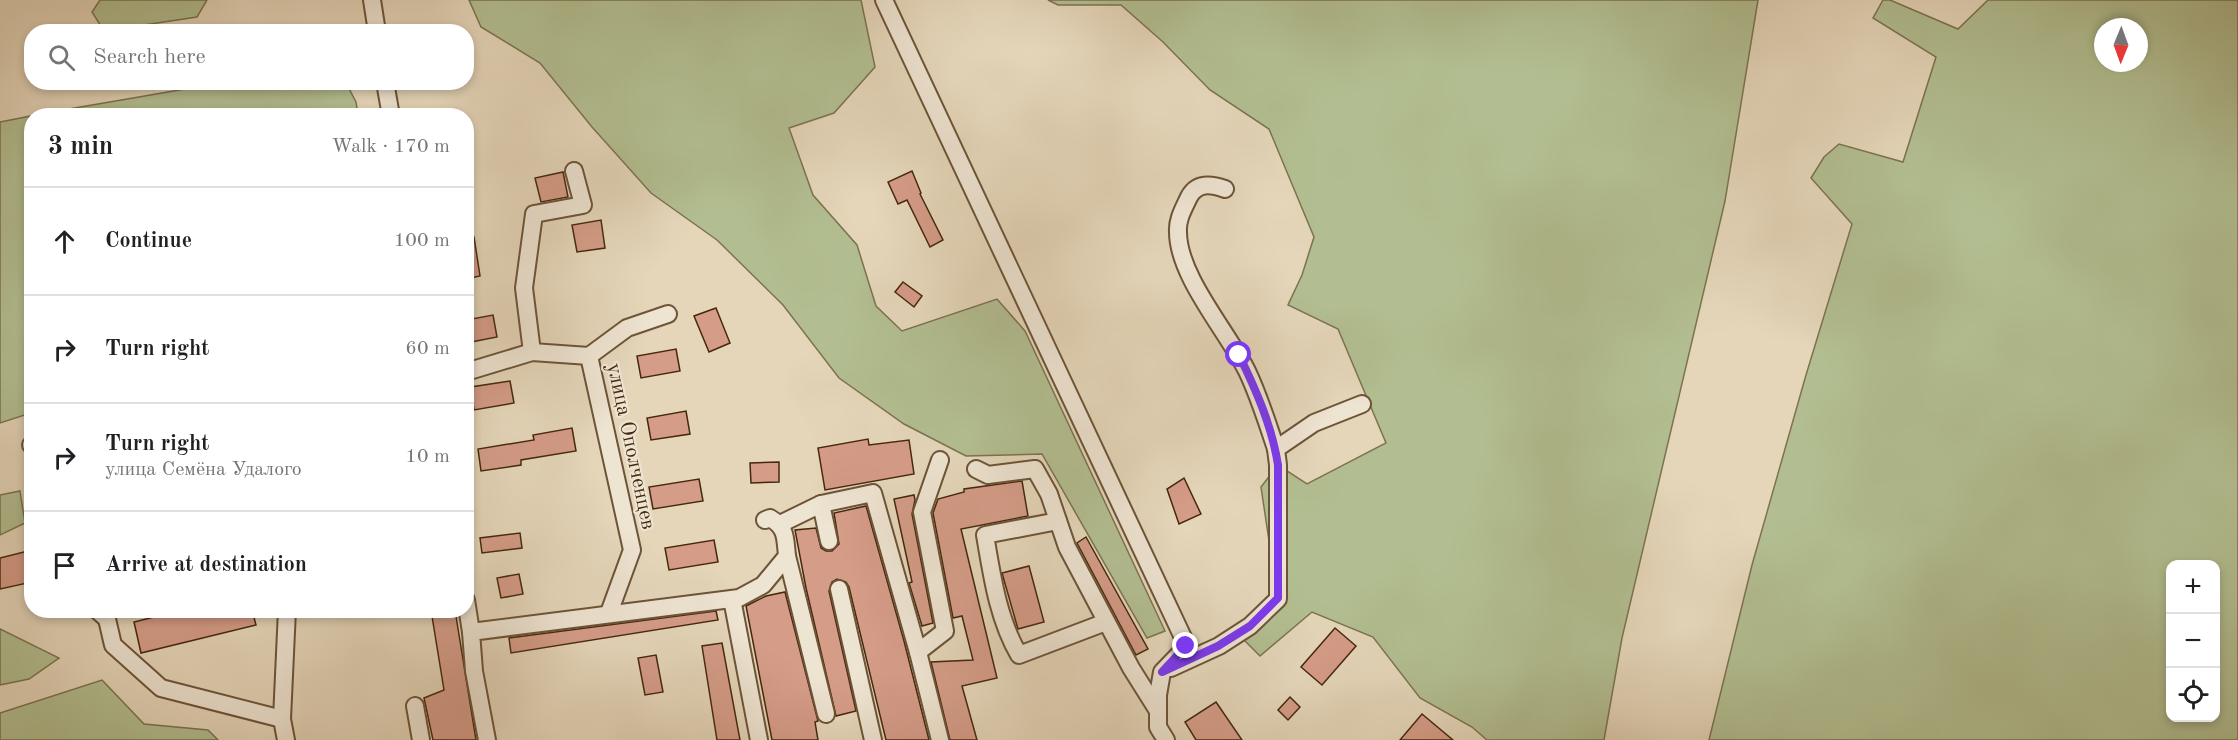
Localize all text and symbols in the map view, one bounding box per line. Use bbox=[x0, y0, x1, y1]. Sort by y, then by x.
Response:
north arrow bbox=[2094, 18, 2148, 72]
search box bbox=[24, 24, 474, 90]
icon: search bbox=[45, 41, 78, 74]
text: Search here bbox=[93, 46, 206, 68]
text: 3 min bbox=[48, 134, 113, 160]
text: Walk · 170 m bbox=[331, 137, 450, 157]
icon: ahead bbox=[48, 225, 81, 258]
text: Continue bbox=[105, 230, 192, 252]
text: 100 m bbox=[394, 231, 450, 251]
icon: right bbox=[48, 333, 81, 366]
text: Turn right bbox=[105, 338, 209, 360]
text: 60 m bbox=[405, 339, 450, 359]
route start bbox=[1225, 341, 1251, 367]
street label: улица Ополченцев bbox=[603, 361, 658, 532]
text: Turn right bbox=[105, 433, 209, 455]
icon: right bbox=[48, 441, 81, 474]
text: 10 m bbox=[405, 447, 450, 467]
text: улица Семёна Удалого bbox=[105, 460, 302, 480]
icon: arrive bbox=[48, 549, 81, 582]
text: Arrive at destination bbox=[105, 554, 307, 576]
map controls bbox=[2166, 560, 2220, 722]
button: + bbox=[2166, 560, 2220, 614]
button: − bbox=[2166, 614, 2220, 668]
route end bbox=[1172, 632, 1198, 658]
button: locate bbox=[2166, 668, 2220, 722]

